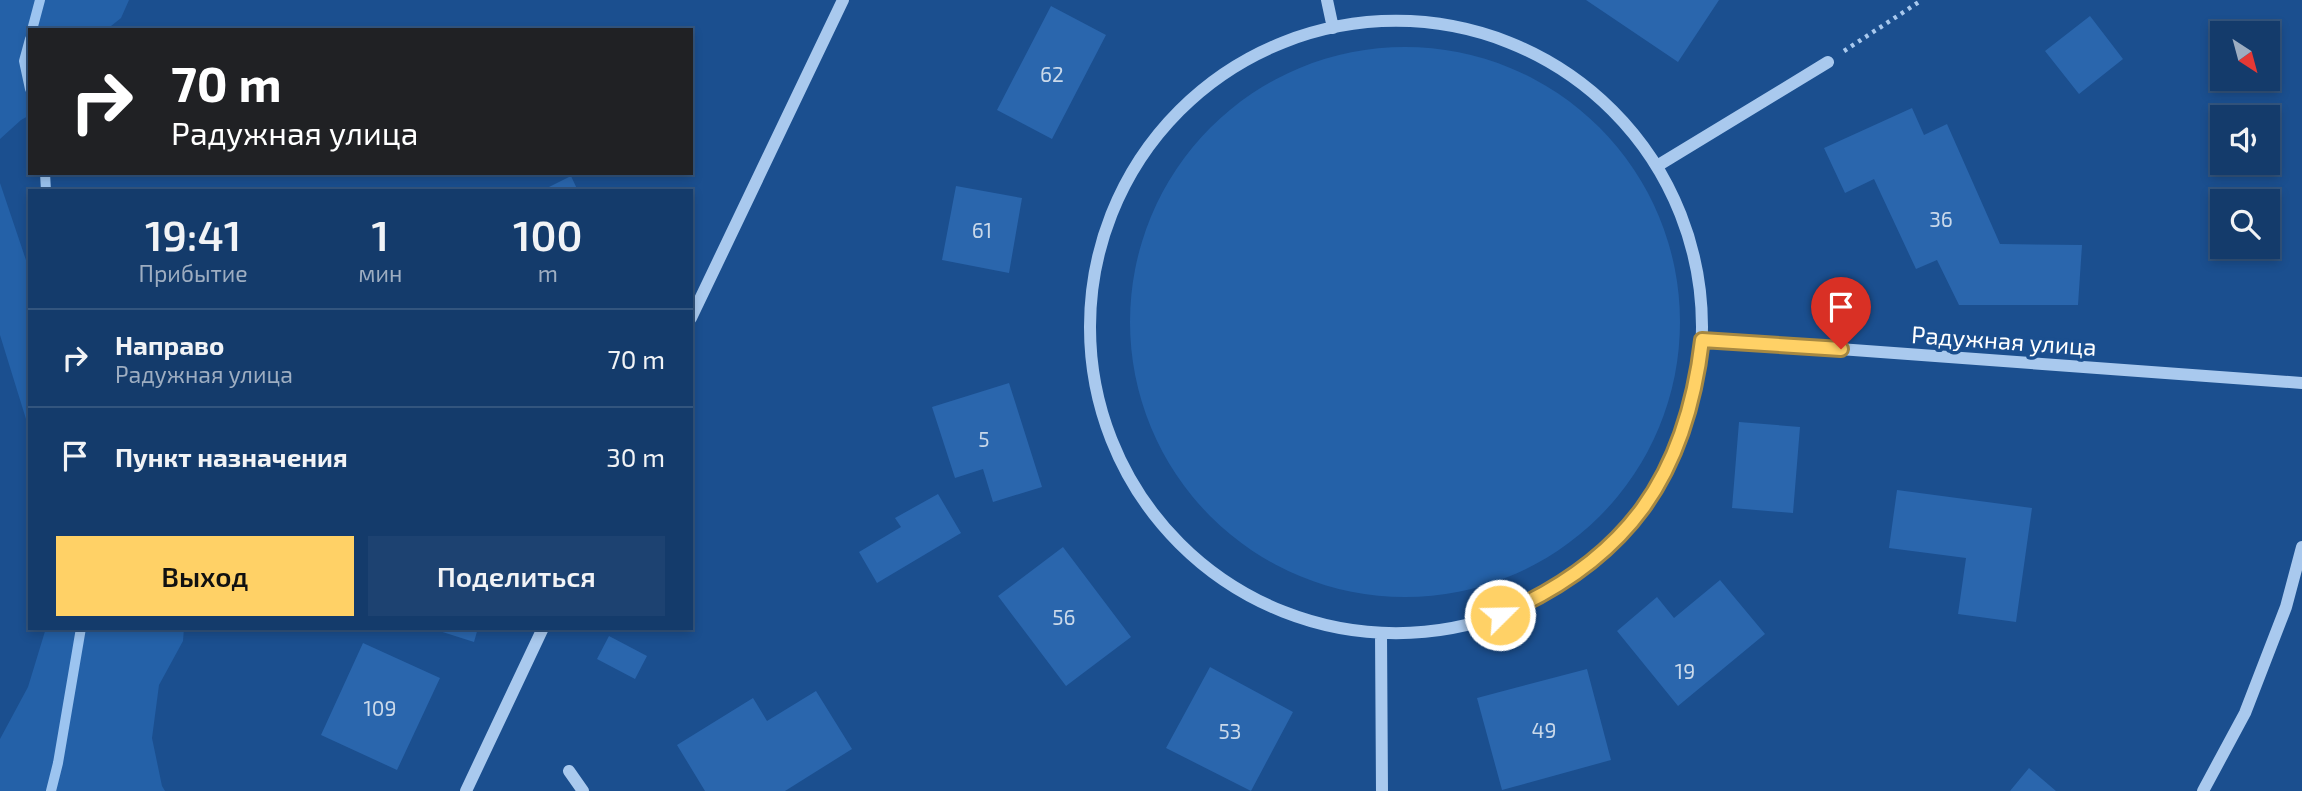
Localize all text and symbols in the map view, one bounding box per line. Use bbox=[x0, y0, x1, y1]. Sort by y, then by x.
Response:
north arrow bbox=[2210, 21, 2280, 91]
map controls bbox=[2210, 21, 2280, 259]
text: 70 m bbox=[171, 53, 282, 112]
icon: right bbox=[56, 56, 147, 147]
house number: 62 bbox=[1040, 61, 1064, 86]
button: sound bbox=[2210, 105, 2280, 175]
text: Радужная улица bbox=[171, 113, 418, 151]
button: search bbox=[2210, 189, 2280, 259]
house number: 36 bbox=[1929, 206, 1953, 231]
text: 19:41 bbox=[145, 209, 241, 259]
text: 1 bbox=[372, 209, 389, 259]
text: 100 bbox=[513, 209, 582, 259]
house number: 61 bbox=[972, 217, 992, 242]
text: Прибытие bbox=[139, 259, 248, 287]
text: мин bbox=[358, 259, 402, 287]
text: m bbox=[538, 259, 558, 287]
pin bbox=[1811, 277, 1871, 349]
icon: arrive bbox=[1822, 288, 1860, 326]
street label: Радужная улица bbox=[1910, 319, 2098, 362]
text: Направо bbox=[115, 329, 224, 360]
icon: right bbox=[56, 339, 94, 377]
text: 70 m bbox=[607, 343, 665, 374]
text: Радужная улица bbox=[115, 360, 293, 388]
house number: 5 bbox=[978, 426, 990, 451]
icon: arrive bbox=[56, 437, 94, 475]
text: Пункт назначения bbox=[115, 441, 348, 472]
text: 30 m bbox=[606, 441, 665, 472]
button: Выход bbox=[56, 536, 354, 616]
button: Поделиться bbox=[368, 536, 665, 616]
position arrow bbox=[1463, 578, 1537, 652]
house number: 56 bbox=[1052, 604, 1076, 629]
house number: 19 bbox=[1675, 658, 1695, 683]
house number: 109 bbox=[363, 695, 397, 720]
house number: 49 bbox=[1532, 717, 1556, 742]
house number: 53 bbox=[1219, 718, 1241, 743]

